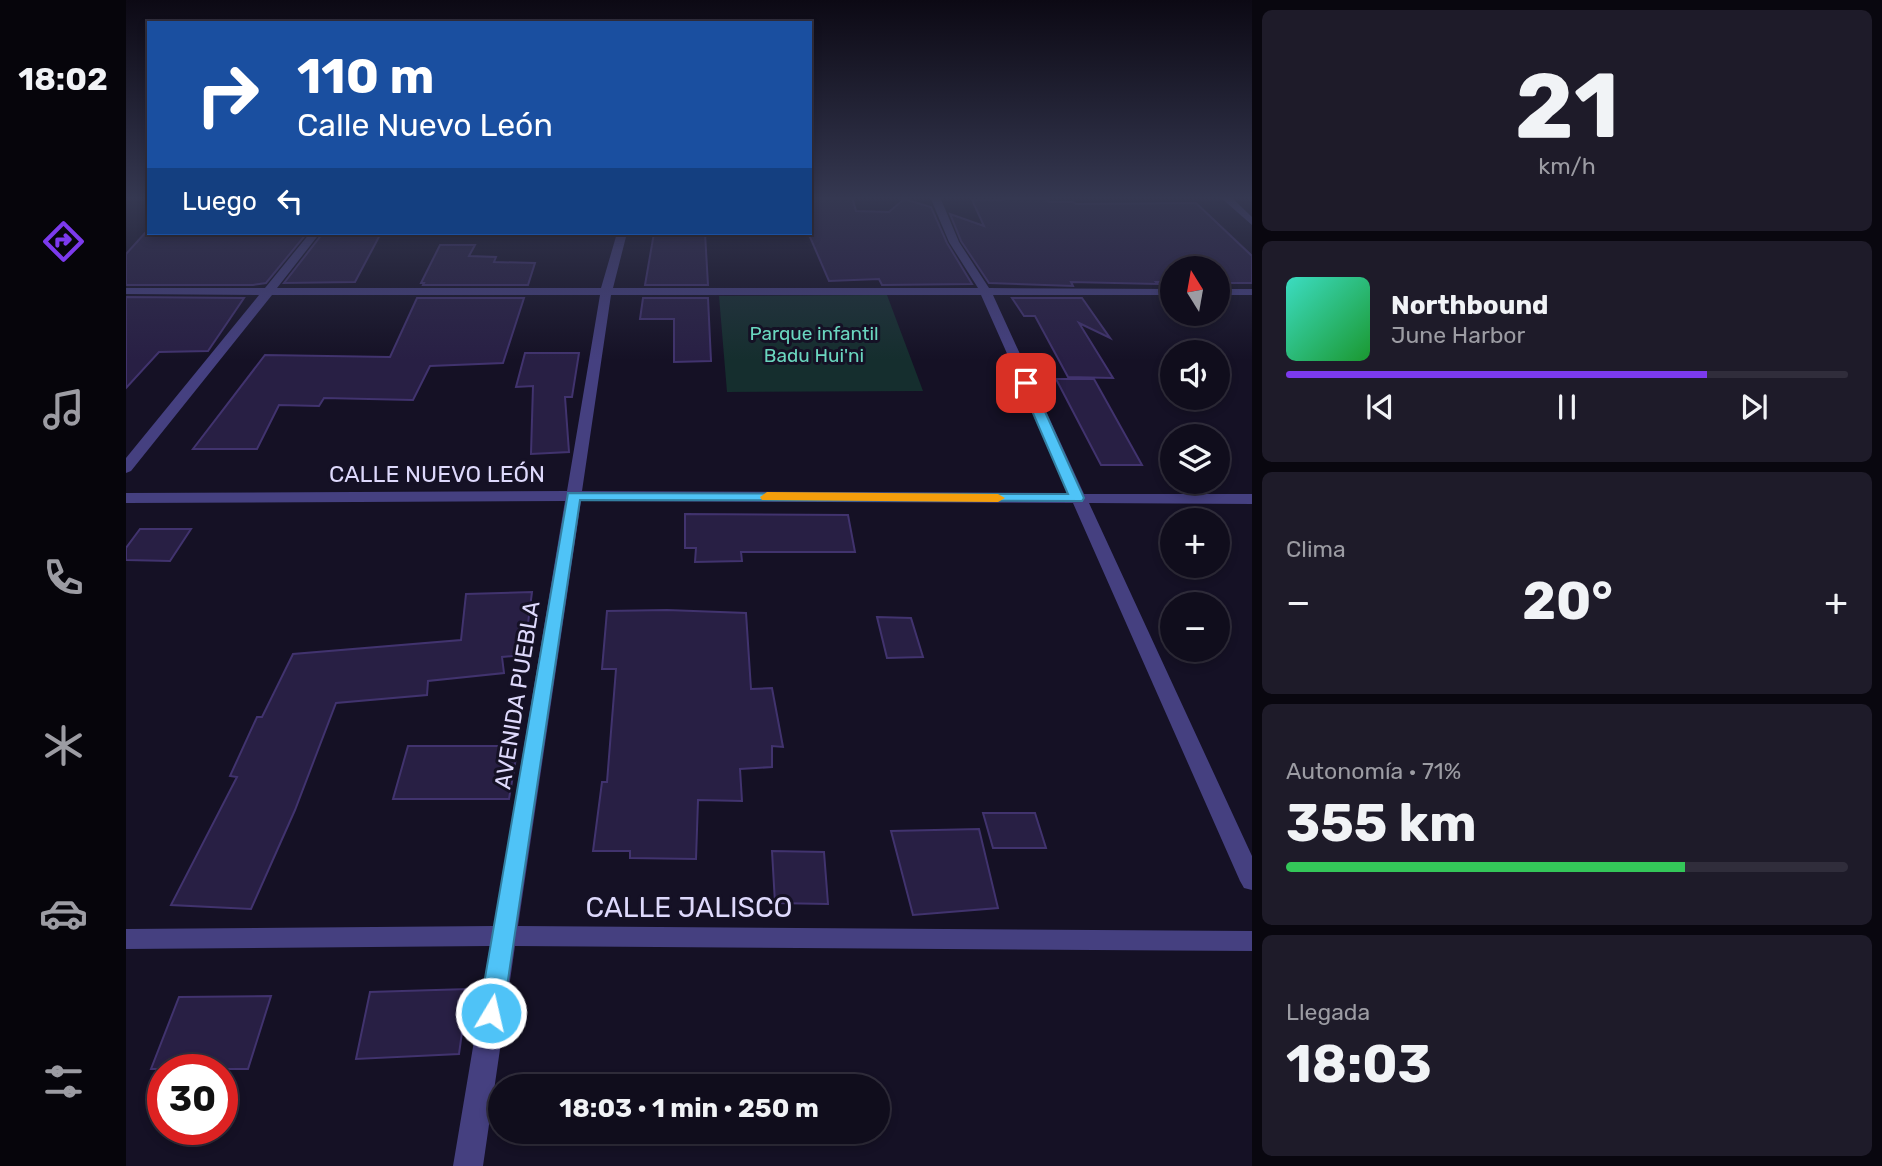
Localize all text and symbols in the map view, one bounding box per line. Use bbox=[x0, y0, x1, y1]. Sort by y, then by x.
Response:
text: 110 m bbox=[297, 47, 434, 105]
icon: right bbox=[182, 49, 273, 140]
text: 21 bbox=[1515, 52, 1619, 160]
text: 18:02 bbox=[18, 60, 108, 98]
text: Calle Nuevo León bbox=[297, 106, 553, 144]
text: km/h bbox=[1538, 152, 1596, 180]
icon: left bbox=[271, 182, 309, 220]
text: Luego bbox=[182, 186, 257, 217]
icon: directions bbox=[39, 217, 88, 266]
north arrow bbox=[1160, 256, 1230, 326]
map controls bbox=[1160, 256, 1230, 662]
text: Northbound bbox=[1391, 290, 1549, 321]
text: June Harbor bbox=[1391, 321, 1525, 349]
park label: Parque infantil Badu Hui'ni bbox=[749, 322, 879, 367]
button: sound bbox=[1160, 340, 1230, 410]
pin bbox=[996, 353, 1056, 413]
icon: arrive bbox=[1007, 364, 1045, 402]
icon: music bbox=[39, 385, 88, 434]
icon: previous bbox=[1361, 388, 1399, 426]
icon: pause bbox=[1548, 388, 1586, 426]
icon: next bbox=[1735, 388, 1773, 426]
button: layers bbox=[1160, 424, 1230, 494]
street label: CALLE NUEVO LEÓN bbox=[329, 460, 545, 488]
button: + bbox=[1160, 508, 1230, 578]
text: Clima bbox=[1286, 535, 1346, 563]
icon: phone bbox=[39, 553, 88, 602]
text: 20° bbox=[1522, 570, 1613, 632]
text: − bbox=[1286, 579, 1311, 625]
text: + bbox=[1824, 579, 1848, 625]
button: − bbox=[1160, 592, 1230, 662]
street label: AVENIDA PUEBLA bbox=[488, 599, 546, 791]
icon: climate bbox=[39, 721, 88, 770]
text: Autonomía · 71% bbox=[1286, 757, 1461, 785]
text: 355 km bbox=[1286, 792, 1477, 854]
icon: car bbox=[39, 889, 88, 938]
street label: CALLE JALISCO bbox=[585, 891, 793, 924]
position arrow bbox=[454, 976, 528, 1050]
text: Llegada bbox=[1286, 998, 1370, 1026]
text: 18:03 bbox=[1286, 1033, 1432, 1095]
speed limit sign: 30 bbox=[147, 1054, 238, 1145]
icon: filters bbox=[39, 1057, 88, 1106]
text: 18:03 · 1 min · 250 m bbox=[559, 1093, 819, 1124]

